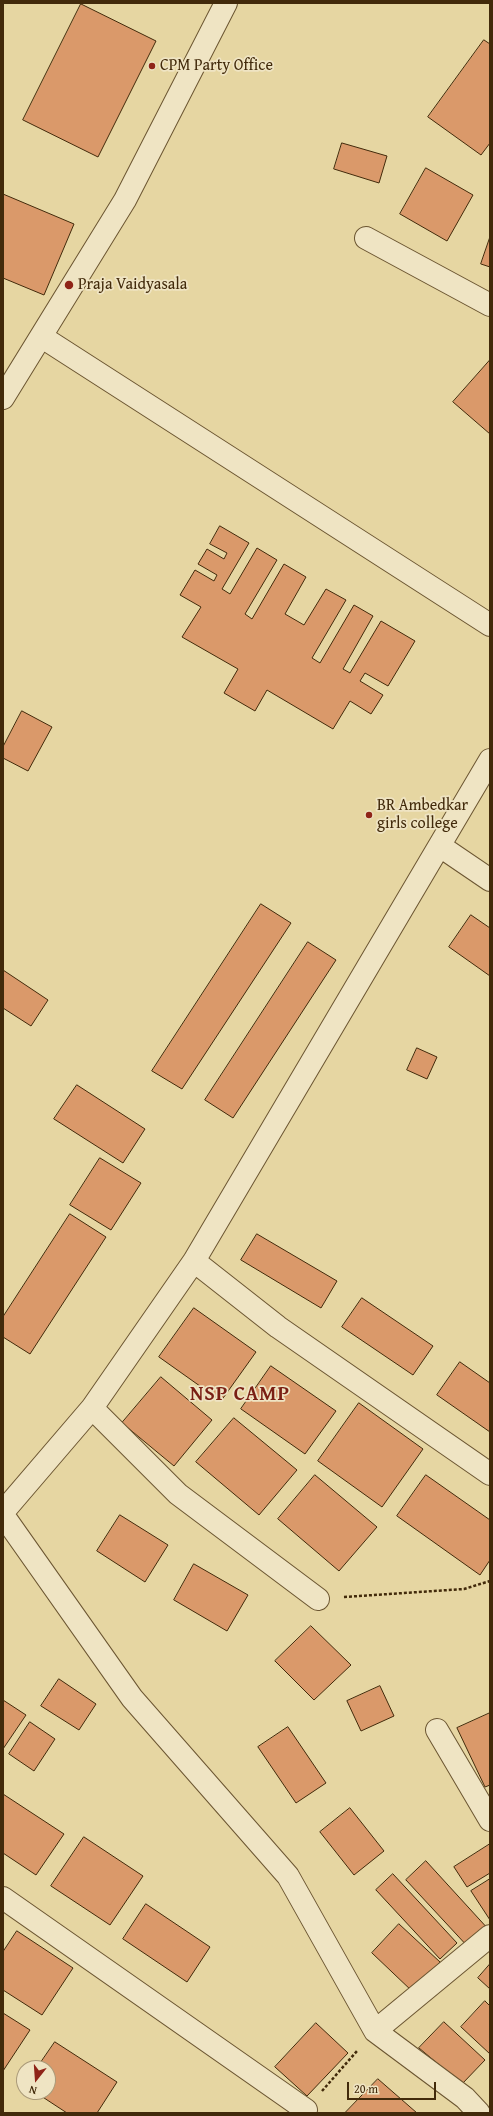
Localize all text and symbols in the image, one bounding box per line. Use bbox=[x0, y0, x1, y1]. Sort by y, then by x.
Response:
place label: CPM Party Office bbox=[160, 56, 273, 76]
marker: CPM Party Office bbox=[147, 61, 157, 71]
place label: Praja Vaidyasala bbox=[78, 275, 187, 295]
marker: Praja Vaidyasala bbox=[63, 279, 75, 291]
place label: BR Ambedkar girls college bbox=[377, 796, 468, 834]
marker: BR Ambedkar girls college bbox=[364, 810, 374, 820]
district label: NSP CAMP bbox=[190, 1383, 290, 1407]
north arrow bbox=[16, 2060, 56, 2100]
scale bar bbox=[349, 2074, 438, 2100]
text: 20 m bbox=[354, 2080, 378, 2097]
text: N bbox=[27, 2082, 39, 2099]

